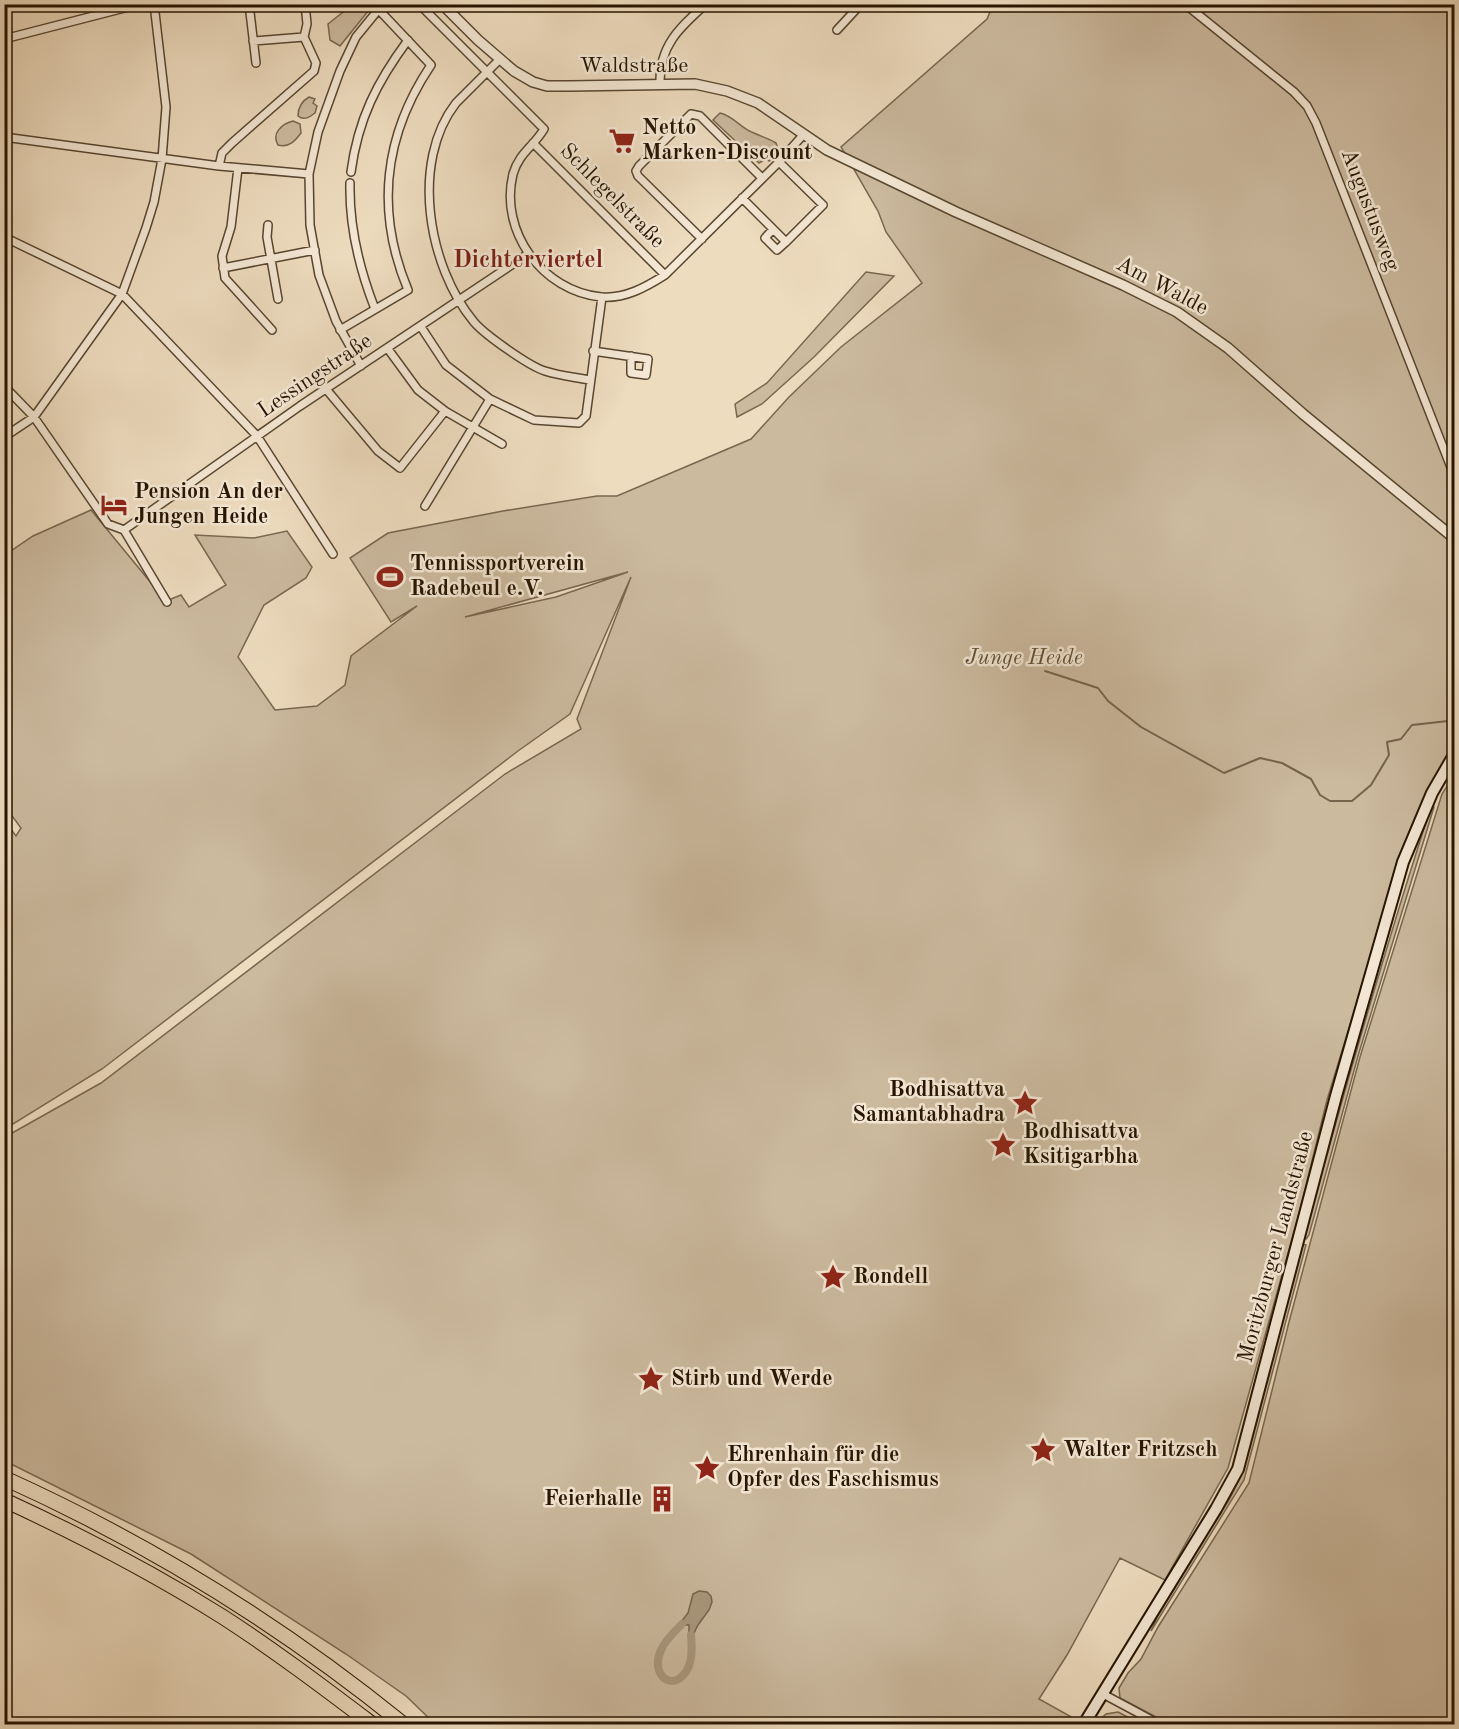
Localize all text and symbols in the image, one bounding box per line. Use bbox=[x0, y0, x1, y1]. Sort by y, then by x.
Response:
street label: Waldstraße bbox=[580, 55, 688, 77]
place label: Netto Marken-Discount bbox=[642, 117, 812, 164]
supermarket icon: Netto Marken-Discount bbox=[607, 126, 637, 156]
street label: Schlegelstraße bbox=[555, 139, 669, 253]
street label: Augustusweg bbox=[1337, 146, 1403, 274]
district label: Dichterviertel bbox=[453, 249, 603, 273]
street label: Am Walde bbox=[1112, 253, 1212, 319]
street label: Lessingstraße bbox=[254, 330, 376, 422]
place label: Pension An der Jungen Heide bbox=[134, 481, 283, 528]
hotel icon: Pension An der Jungen Heide bbox=[99, 490, 129, 520]
place label: Tennissportverein Radebeul e.V. bbox=[410, 553, 585, 600]
sports icon: Tennissportverein Radebeul e.V. bbox=[375, 562, 405, 592]
park label: Junge Heide bbox=[965, 647, 1083, 669]
place label: Bodhisattva Samantabhadra bbox=[852, 1079, 1005, 1126]
place icon: Bodhisattva Samantabhadra bbox=[1010, 1088, 1040, 1118]
place label: Bodhisattva Ksitigarbha bbox=[1023, 1121, 1139, 1168]
street label: Moritzburger Landstraße bbox=[1234, 1129, 1318, 1365]
place icon: Bodhisattva Ksitigarbha bbox=[988, 1130, 1018, 1160]
place icon: Rondell bbox=[818, 1262, 848, 1292]
place label: Rondell bbox=[853, 1266, 928, 1288]
place icon: Stirb und Werde bbox=[636, 1364, 666, 1394]
place label: Stirb und Werde bbox=[671, 1368, 833, 1390]
place icon: Walter Fritzsch bbox=[1028, 1435, 1058, 1465]
place label: Walter Fritzsch bbox=[1063, 1439, 1218, 1461]
place label: Ehrenhain für die Opfer des Faschismus bbox=[727, 1444, 939, 1491]
place icon: Ehrenhain für die Opfer des Faschismus bbox=[692, 1453, 722, 1483]
building icon: Feierhalle bbox=[647, 1484, 677, 1514]
place label: Feierhalle bbox=[544, 1488, 642, 1510]

